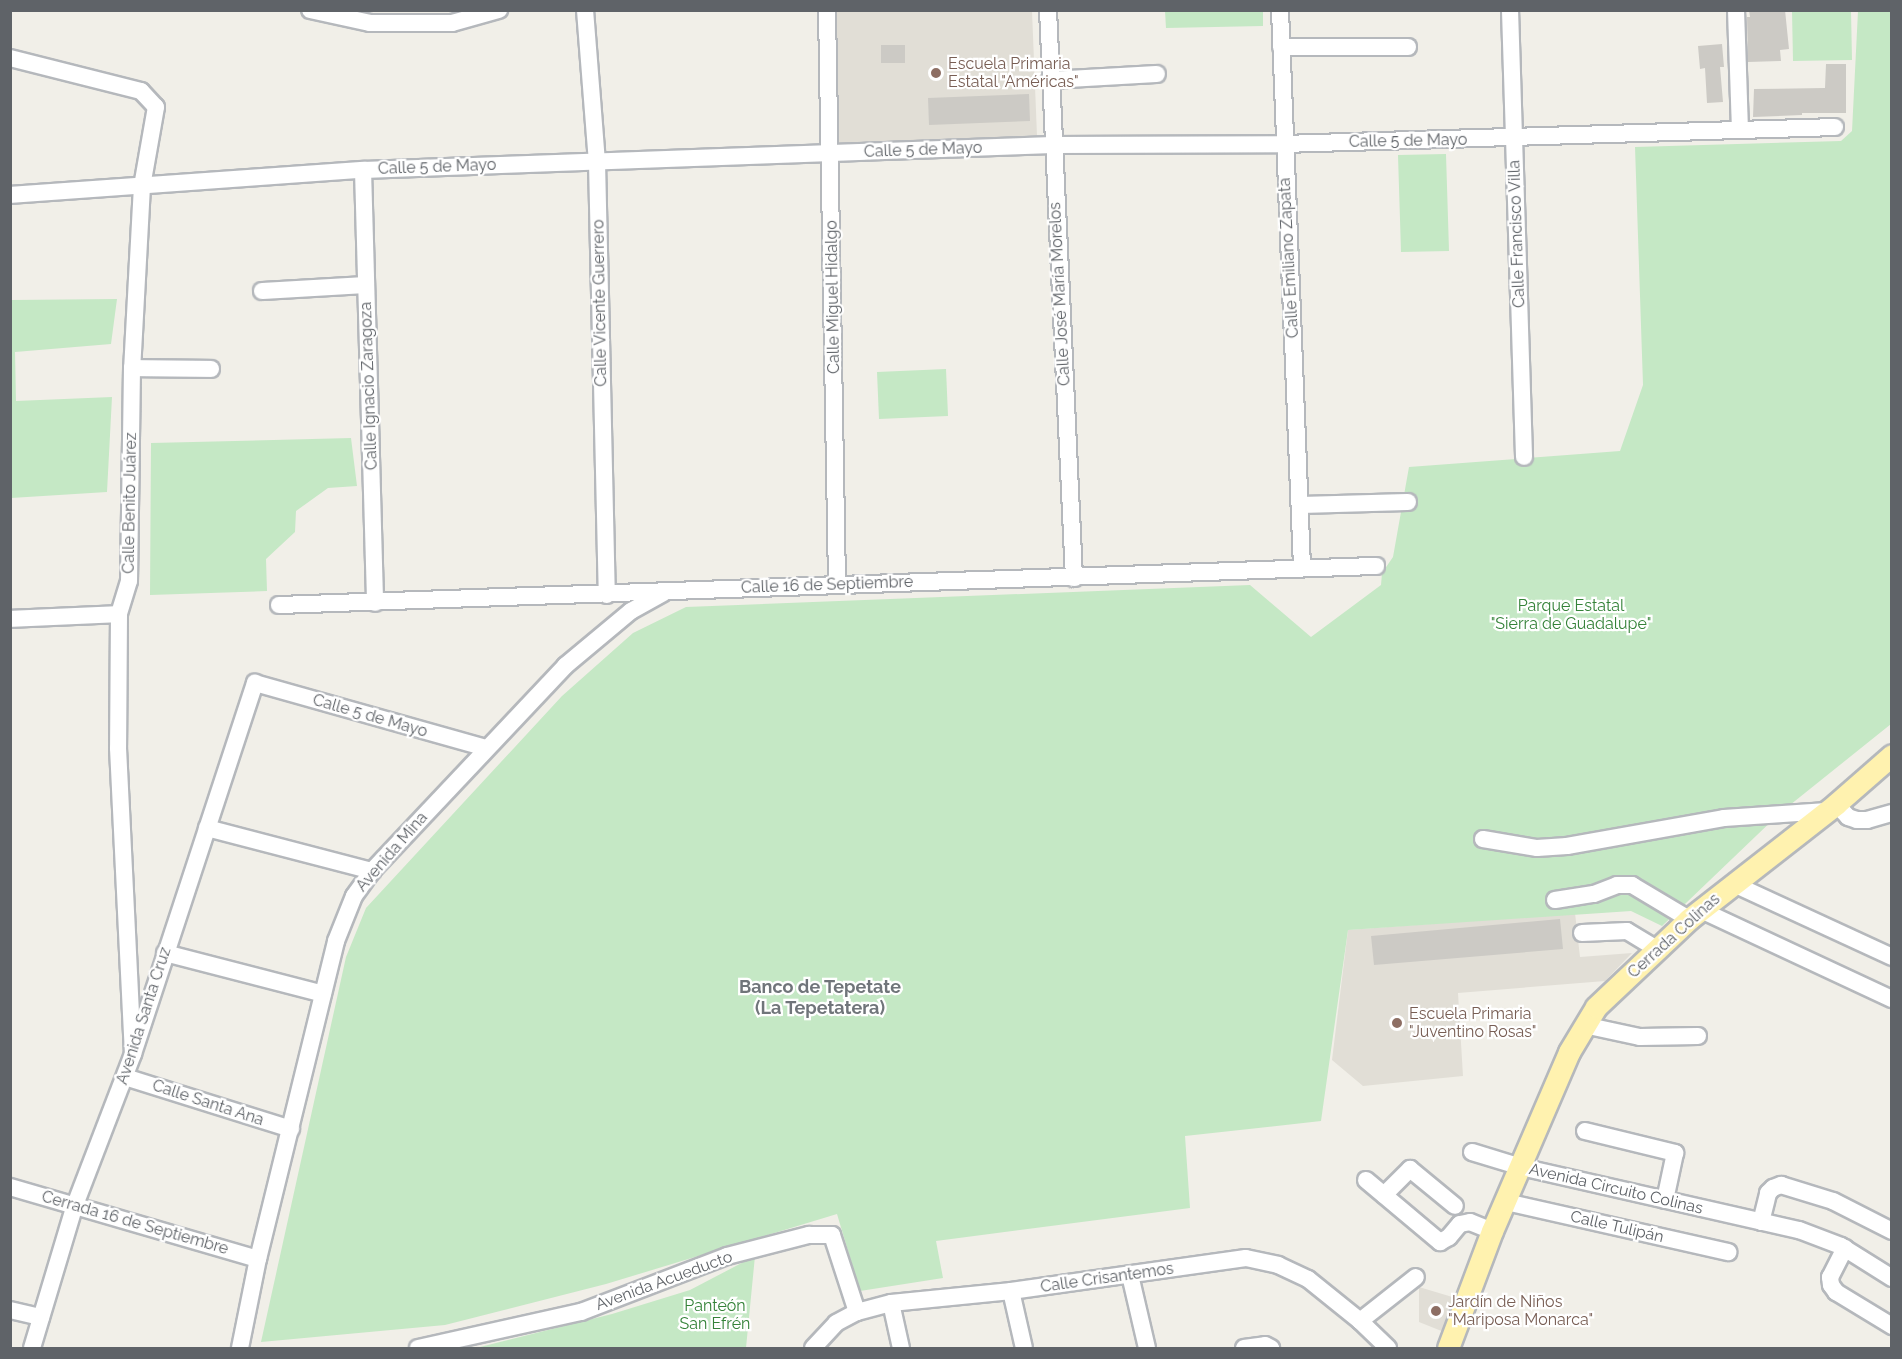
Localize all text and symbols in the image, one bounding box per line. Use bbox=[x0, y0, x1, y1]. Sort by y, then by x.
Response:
place label: Escuela Primaria Estatal "Américas" bbox=[948, 54, 1079, 92]
marker: Escuela Primaria Estatal "Américas" bbox=[929, 66, 943, 80]
street label: Calle 5 de Mayo bbox=[1349, 130, 1467, 152]
street label: Calle 5 de Mayo bbox=[863, 138, 983, 162]
street label: Calle 5 de Mayo bbox=[377, 155, 497, 179]
street label: Calle Francisco Villa bbox=[1505, 160, 1529, 308]
street label: Calle Emiliano Zapata bbox=[1275, 177, 1303, 339]
street label: Calle José María Morelos bbox=[1046, 201, 1074, 387]
street label: Calle Vicente Guerrero bbox=[589, 219, 611, 387]
street label: Calle Miguel Hidalgo bbox=[822, 220, 844, 374]
street label: Calle Ignacio Zaragoza bbox=[356, 301, 382, 471]
street label: Calle Benito Juárez bbox=[119, 432, 141, 574]
street label: Calle 16 de Septiembre bbox=[741, 572, 913, 598]
park label: Parque Estatal "Sierra de Guadalupe" bbox=[1491, 596, 1651, 634]
street label: Calle 5 de Mayo bbox=[310, 690, 430, 742]
street label: Avenida Mina bbox=[352, 808, 432, 896]
street label: Cerrada Colinas bbox=[1624, 890, 1724, 982]
street label: Avenida Santa Cruz bbox=[113, 945, 175, 1087]
district label: Banco de Tepetate (La Tepetatera) bbox=[739, 977, 901, 1020]
place label: Escuela Primaria "Juventino Rosas" bbox=[1409, 1004, 1537, 1042]
marker: Escuela Primaria "Juventino Rosas" bbox=[1390, 1016, 1404, 1030]
street label: Calle Santa Ana bbox=[150, 1076, 266, 1130]
street label: Avenida Circuito Colinas bbox=[1527, 1160, 1705, 1218]
street label: Cerrada 16 de Septiembre bbox=[39, 1187, 231, 1259]
street label: Calle Tulipán bbox=[1568, 1207, 1666, 1247]
street label: Avenida Acueducto bbox=[593, 1247, 735, 1315]
street label: Calle Crisantemos bbox=[1039, 1259, 1175, 1297]
place label: Jardín de Niños "Mariposa Monarca" bbox=[1448, 1292, 1593, 1330]
park label: Panteón San Efrén bbox=[680, 1296, 750, 1334]
marker: Jardín de Niños "Mariposa Monarca" bbox=[1429, 1304, 1443, 1318]

